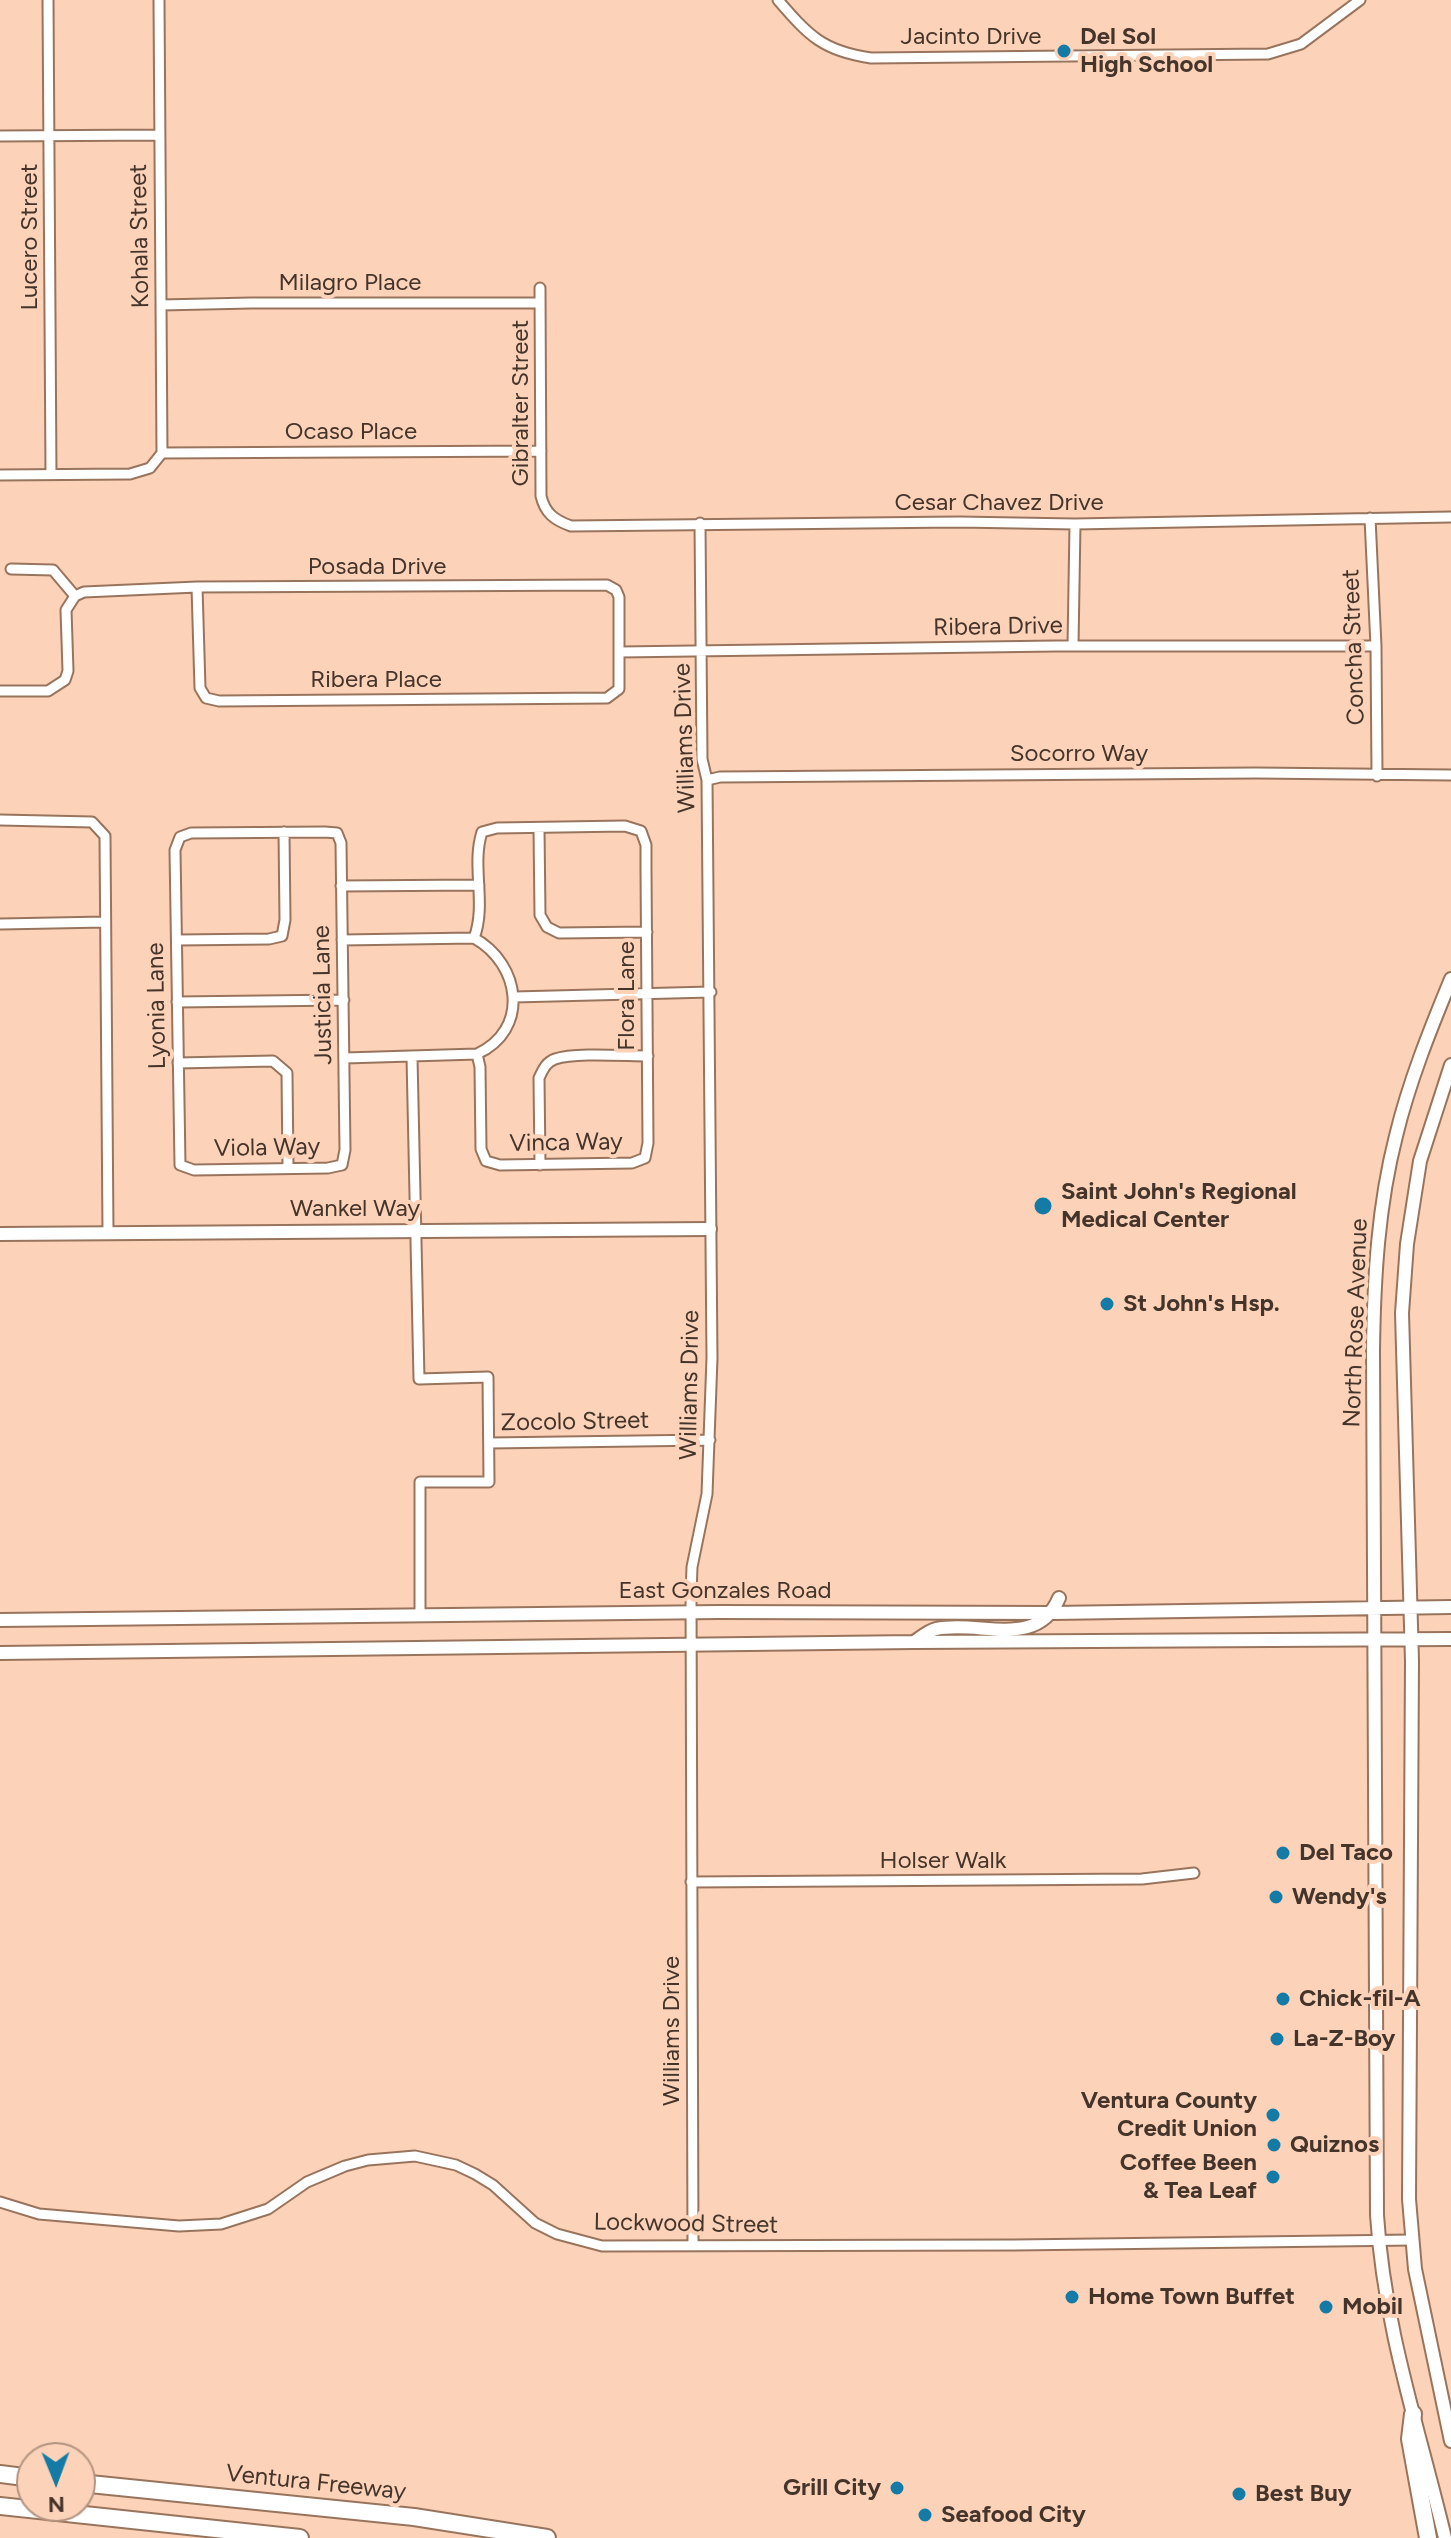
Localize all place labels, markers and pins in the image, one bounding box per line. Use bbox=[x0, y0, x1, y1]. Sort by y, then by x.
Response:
place label: Del Sol High School bbox=[1080, 23, 1213, 79]
marker: Del Sol High School bbox=[1055, 42, 1073, 60]
place label: Saint John's Regional Medical Center bbox=[1061, 1178, 1297, 1234]
marker: Saint John's Regional Medical Center bbox=[1032, 1195, 1054, 1217]
place label: St John's Hsp. bbox=[1123, 1290, 1280, 1318]
marker: St John's Hsp. bbox=[1098, 1295, 1116, 1313]
place label: Del Taco bbox=[1299, 1839, 1393, 1867]
marker: Del Taco bbox=[1274, 1844, 1292, 1862]
place label: Wendy's bbox=[1292, 1883, 1387, 1911]
marker: Wendy's bbox=[1267, 1888, 1285, 1906]
place label: Chick-fil-A bbox=[1299, 1985, 1421, 2013]
marker: Chick-fil-A bbox=[1274, 1990, 1292, 2008]
place label: La-Z-Boy bbox=[1293, 2025, 1395, 2053]
marker: La-Z-Boy bbox=[1268, 2030, 1286, 2048]
place label: Ventura County Credit Union bbox=[1081, 2087, 1257, 2143]
marker: Ventura County Credit Union bbox=[1264, 2106, 1282, 2124]
place label: Quiznos bbox=[1290, 2131, 1379, 2159]
marker: Quiznos bbox=[1265, 2136, 1283, 2154]
place label: Coffee Been & Tea Leaf bbox=[1120, 2149, 1257, 2205]
marker: Coffee Been & Tea Leaf bbox=[1264, 2168, 1282, 2186]
place label: Home Town Buffet bbox=[1088, 2283, 1295, 2311]
marker: Home Town Buffet bbox=[1063, 2288, 1081, 2306]
place label: Mobil bbox=[1342, 2293, 1403, 2321]
marker: Mobil bbox=[1317, 2298, 1335, 2316]
place label: Grill City bbox=[783, 2474, 881, 2502]
marker: Grill City bbox=[888, 2479, 906, 2497]
place label: Best Buy bbox=[1255, 2480, 1352, 2508]
marker: Best Buy bbox=[1230, 2485, 1248, 2503]
place label: Seafood City bbox=[941, 2501, 1086, 2529]
marker: Seafood City bbox=[916, 2506, 934, 2524]

